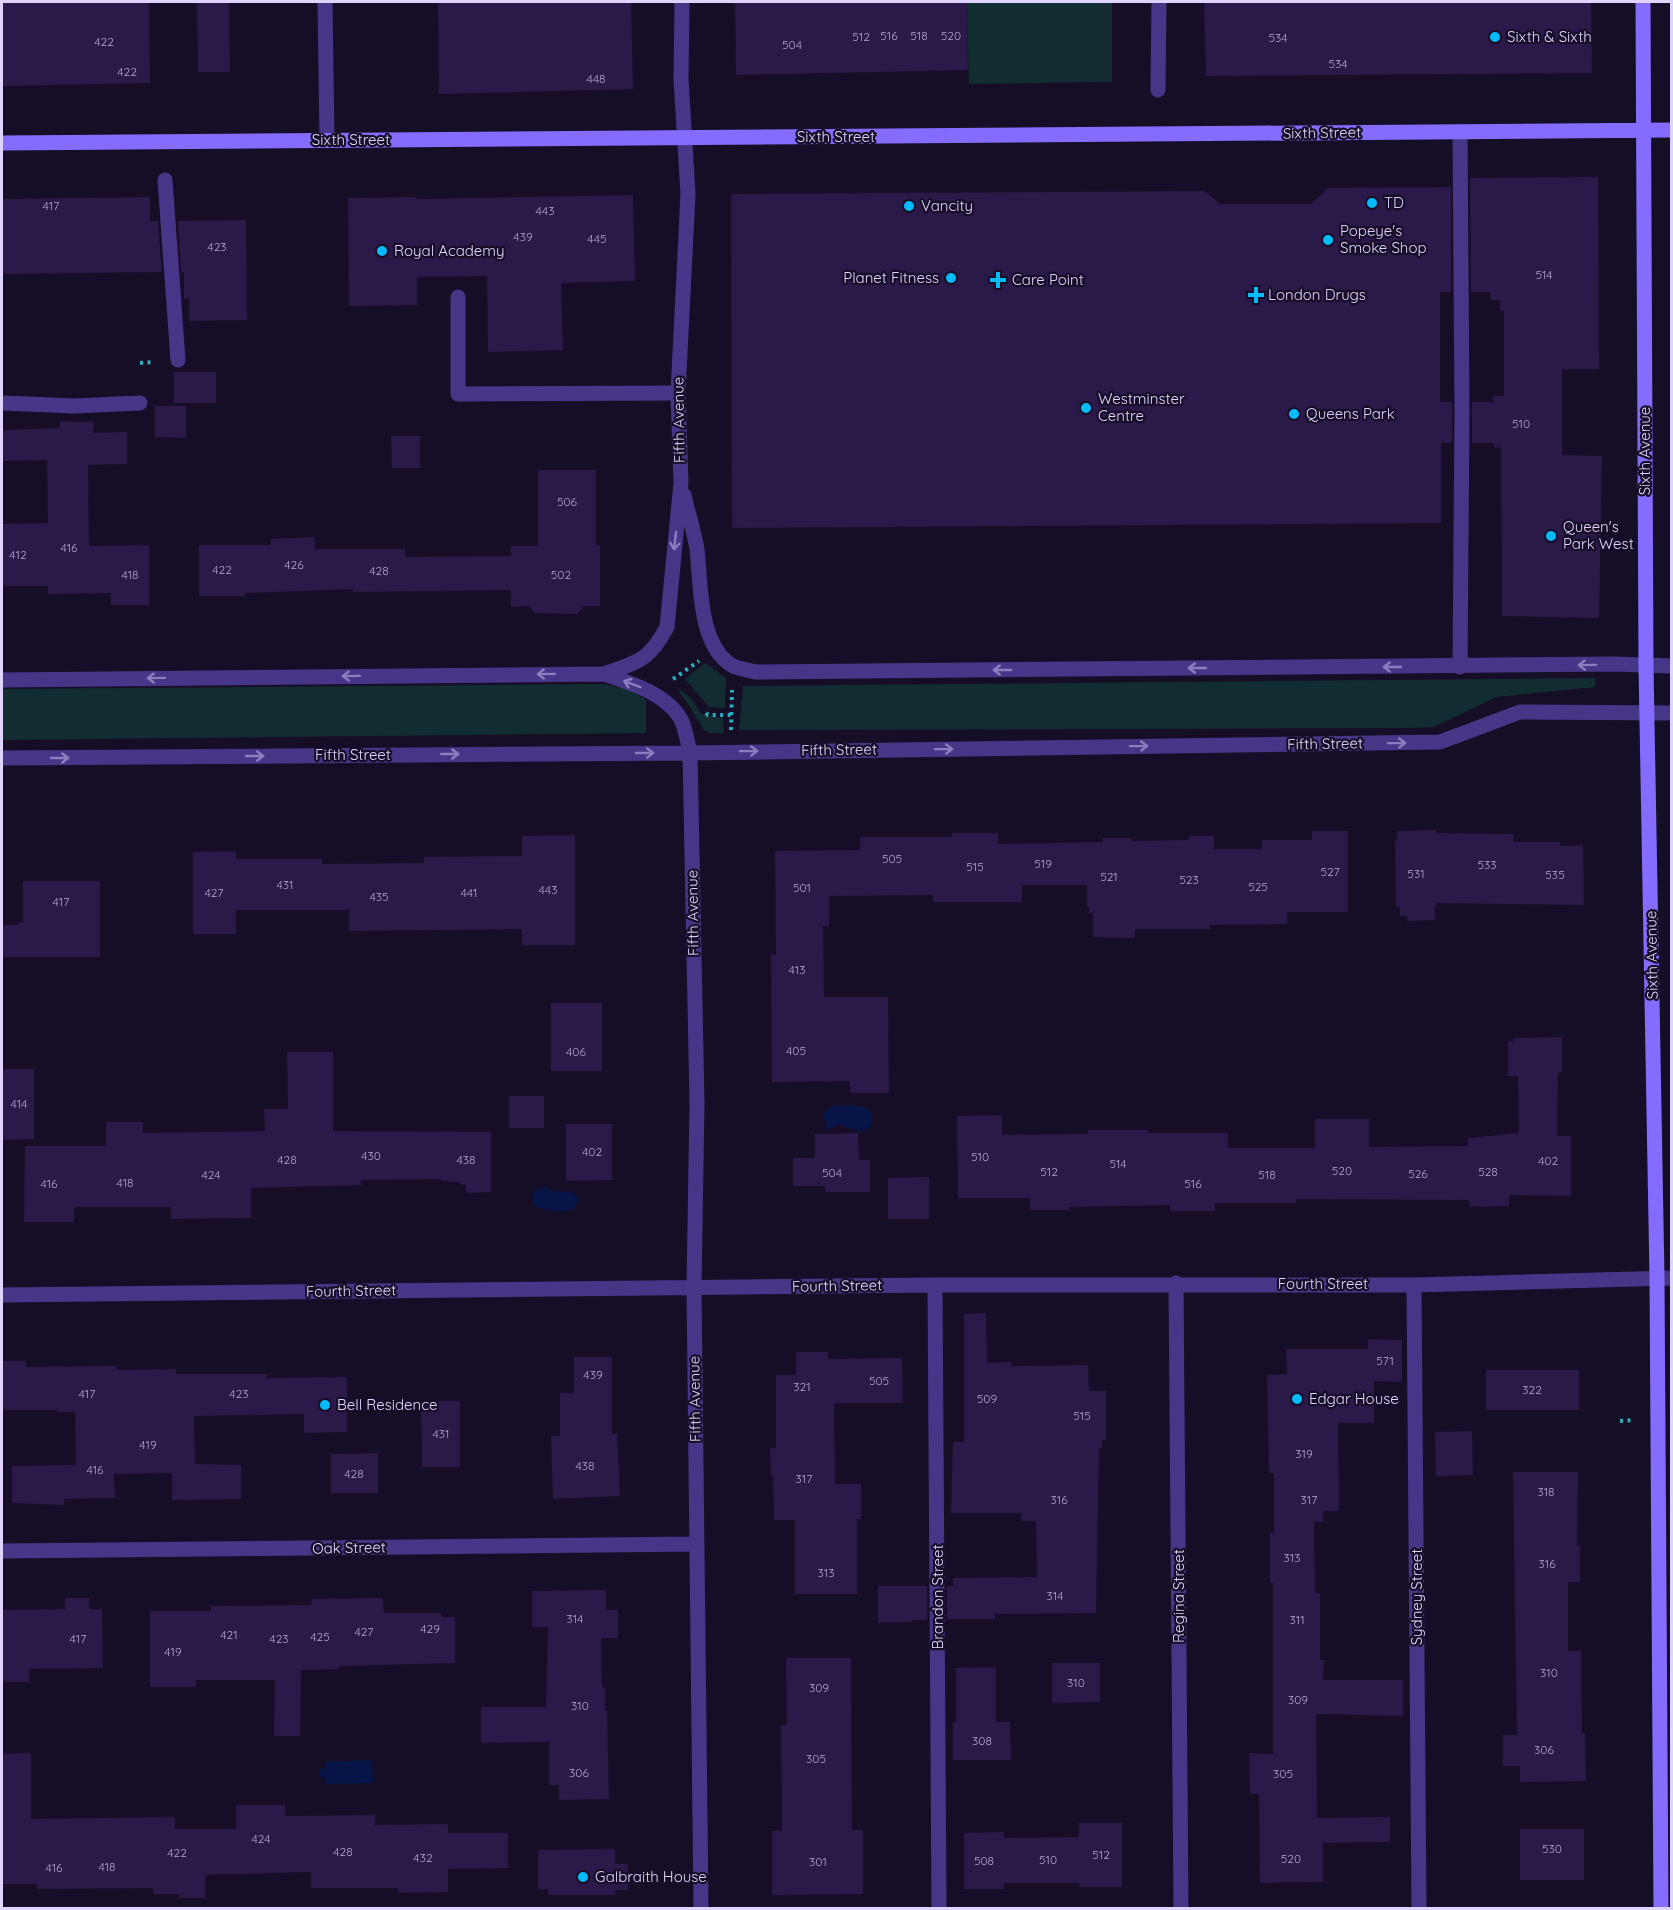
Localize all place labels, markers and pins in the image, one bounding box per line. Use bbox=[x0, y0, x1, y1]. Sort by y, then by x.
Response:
place label: Sixth & Sixth bbox=[1507, 27, 1592, 46]
marker: Sixth & Sixth bbox=[1488, 30, 1502, 44]
place label: TD bbox=[1384, 193, 1404, 212]
place label: Vancity bbox=[921, 196, 973, 215]
marker: TD bbox=[1365, 196, 1379, 210]
marker: Vancity bbox=[902, 199, 916, 213]
place label: Popeye's Smoke Shop bbox=[1340, 221, 1427, 257]
marker: Popeye's Smoke Shop bbox=[1321, 233, 1335, 247]
place label: Royal Academy bbox=[394, 241, 504, 260]
marker: Royal Academy bbox=[375, 244, 389, 258]
place label: Planet Fitness bbox=[843, 268, 939, 287]
place label: Care Point bbox=[1012, 270, 1084, 289]
marker: Planet Fitness bbox=[944, 271, 958, 285]
marker: Care Point bbox=[989, 271, 1007, 289]
place label: London Drugs bbox=[1268, 285, 1366, 304]
marker: London Drugs bbox=[1249, 288, 1263, 302]
place label: Westminster Centre bbox=[1098, 389, 1185, 425]
marker: Westminster Centre bbox=[1079, 401, 1093, 415]
place label: Queens Park bbox=[1306, 404, 1395, 423]
marker: Queens Park bbox=[1287, 407, 1301, 421]
place label: Queen's Park West bbox=[1563, 517, 1634, 553]
marker: Queen's Park West bbox=[1544, 529, 1558, 543]
place label: Edgar House bbox=[1309, 1389, 1399, 1408]
marker: Edgar House bbox=[1290, 1392, 1304, 1406]
place label: Bell Residence bbox=[337, 1395, 437, 1414]
marker: Bell Residence bbox=[318, 1398, 332, 1412]
place label: Galbraith House bbox=[595, 1867, 707, 1886]
marker: Galbraith House bbox=[576, 1870, 590, 1884]

